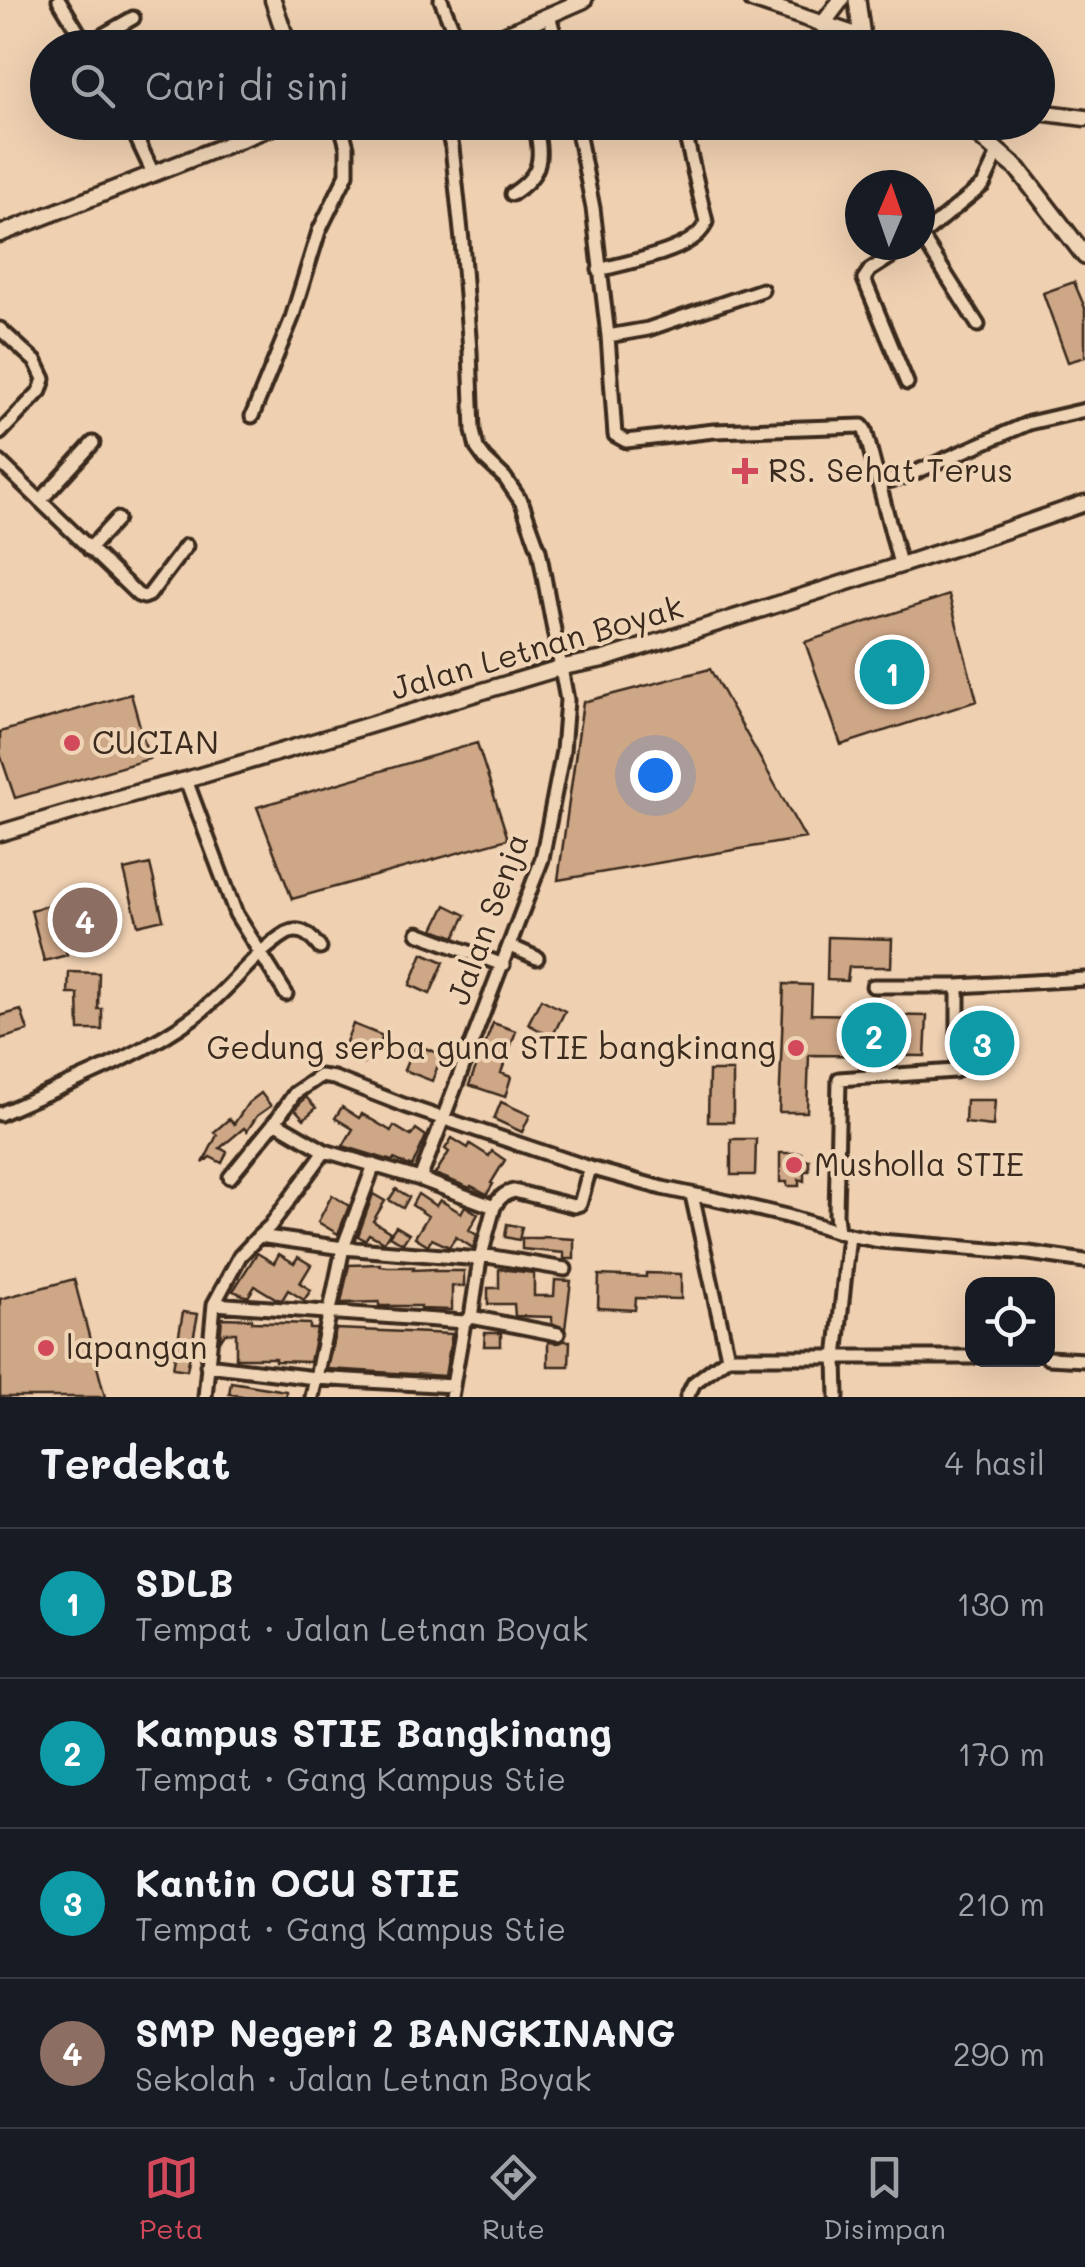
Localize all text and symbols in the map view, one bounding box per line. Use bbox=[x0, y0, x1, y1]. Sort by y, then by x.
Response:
search box bbox=[30, 30, 1055, 140]
icon: search bbox=[65, 58, 120, 113]
text: Cari di sini bbox=[145, 60, 349, 110]
north arrow bbox=[845, 170, 935, 260]
place label: RS. Sehat Terus bbox=[768, 448, 1013, 490]
marker: RS. Sehat Terus bbox=[732, 458, 758, 484]
street label: Jalan Letnan Boyak bbox=[385, 584, 688, 709]
pin: 1 bbox=[860, 634, 924, 710]
place label: CUCIAN bbox=[92, 720, 219, 762]
marker: CUCIAN bbox=[61, 732, 83, 754]
your location bbox=[630, 750, 681, 801]
street label: Jalan Senja bbox=[436, 827, 537, 1010]
pin: 4 bbox=[52, 882, 118, 958]
pin: 2 bbox=[842, 998, 906, 1072]
pin: 3 bbox=[950, 1006, 1014, 1080]
place label: Gedung serba guna STIE bangkinang bbox=[206, 1025, 776, 1067]
marker: Gedung serba guna STIE bangkinang bbox=[785, 1037, 807, 1059]
place label: Musholla STIE bbox=[814, 1142, 1024, 1184]
marker: Musholla STIE bbox=[783, 1154, 805, 1176]
map controls bbox=[965, 1277, 1055, 1367]
button: locate bbox=[965, 1277, 1055, 1367]
place label: lapangan bbox=[66, 1325, 208, 1367]
marker: lapangan bbox=[35, 1337, 57, 1359]
text: Terdekat bbox=[40, 1435, 230, 1490]
text: 4 hasil bbox=[945, 1441, 1045, 1483]
text: SDLB bbox=[135, 1557, 234, 1607]
text: 1 bbox=[65, 1582, 80, 1624]
text: 130 m bbox=[956, 1582, 1045, 1624]
text: Tempat · Jalan Letnan Boyak bbox=[135, 1607, 589, 1649]
text: Kampus STIE Bangkinang bbox=[135, 1707, 612, 1757]
text: 2 bbox=[64, 1732, 81, 1774]
text: 170 m bbox=[957, 1732, 1045, 1774]
text: Tempat · Gang Kampus Stie bbox=[135, 1757, 566, 1799]
text: Kantin OCU STIE bbox=[135, 1857, 460, 1907]
text: 3 bbox=[63, 1882, 82, 1924]
text: 210 m bbox=[957, 1882, 1045, 1924]
text: Tempat · Gang Kampus Stie bbox=[135, 1907, 566, 1949]
text: SMP Negeri 2 BANGKINANG bbox=[135, 2007, 675, 2057]
text: 4 bbox=[62, 2032, 83, 2074]
text: 290 m bbox=[953, 2032, 1045, 2074]
text: Sekolah · Jalan Letnan Boyak bbox=[135, 2057, 592, 2099]
tab: Peta bbox=[139, 2150, 203, 2246]
tab: Rute bbox=[482, 2150, 545, 2246]
tab: Disimpan bbox=[823, 2150, 946, 2246]

